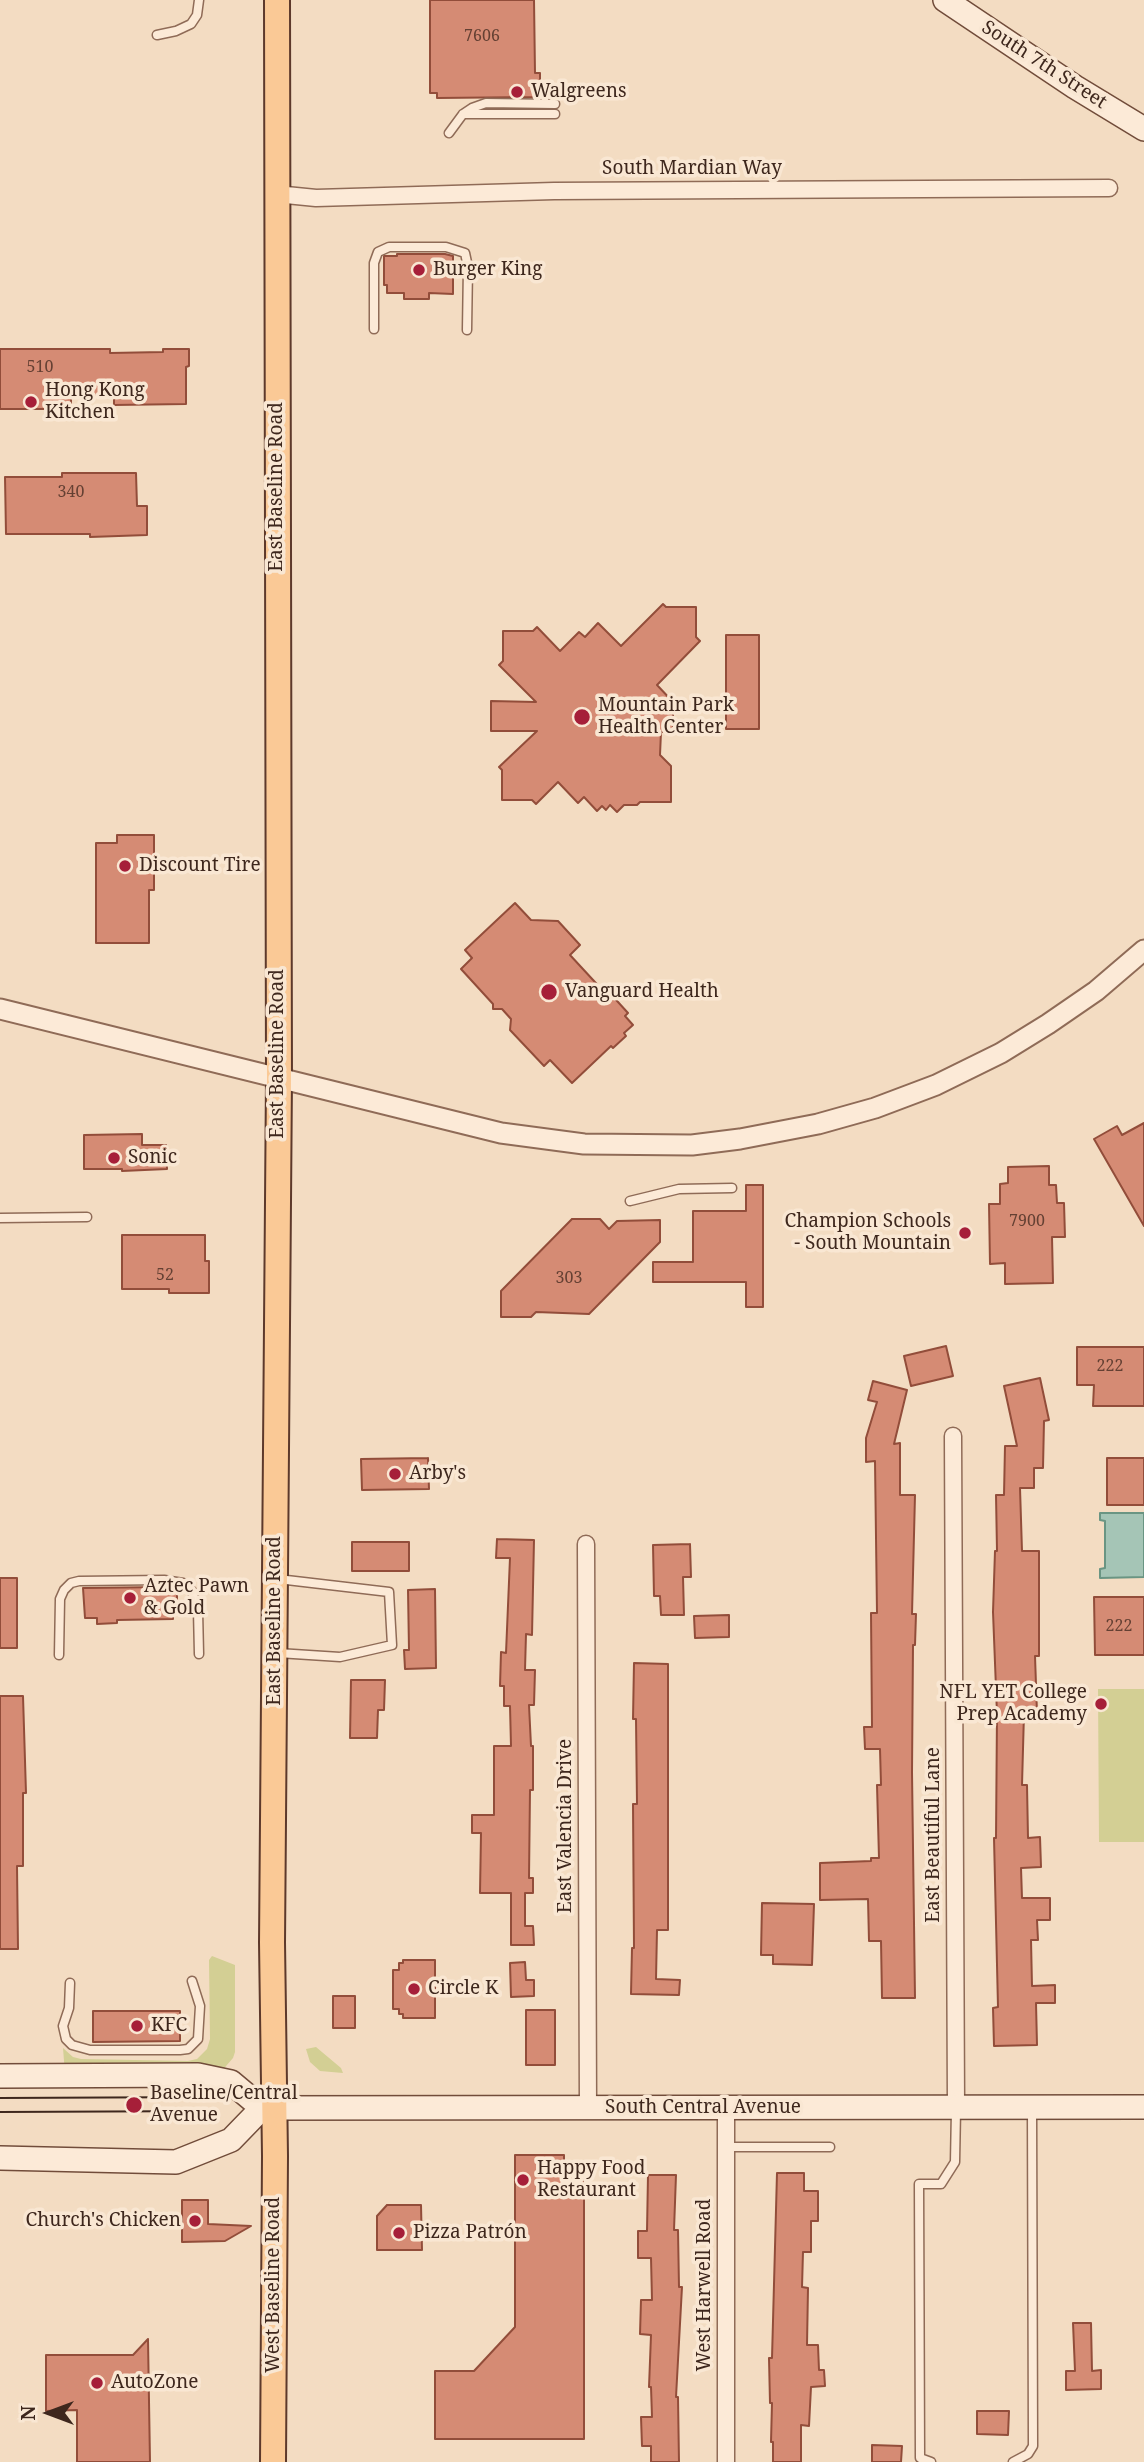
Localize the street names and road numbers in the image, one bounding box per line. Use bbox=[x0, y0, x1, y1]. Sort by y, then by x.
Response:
street label: South 7th Street bbox=[977, 16, 1111, 114]
street label: South Mardian Way bbox=[602, 158, 782, 180]
street label: East Baseline Road bbox=[266, 402, 288, 572]
street label: East Baseline Road bbox=[267, 969, 289, 1139]
street label: East Baseline Road bbox=[264, 1536, 286, 1706]
street label: East Valencia Drive bbox=[555, 1739, 577, 1913]
street label: East Beautiful Lane bbox=[923, 1747, 945, 1923]
street label: South Central Avenue bbox=[605, 2097, 801, 2119]
street label: West Baseline Road bbox=[263, 2197, 285, 2373]
street label: West Harwell Road bbox=[694, 2199, 716, 2371]

